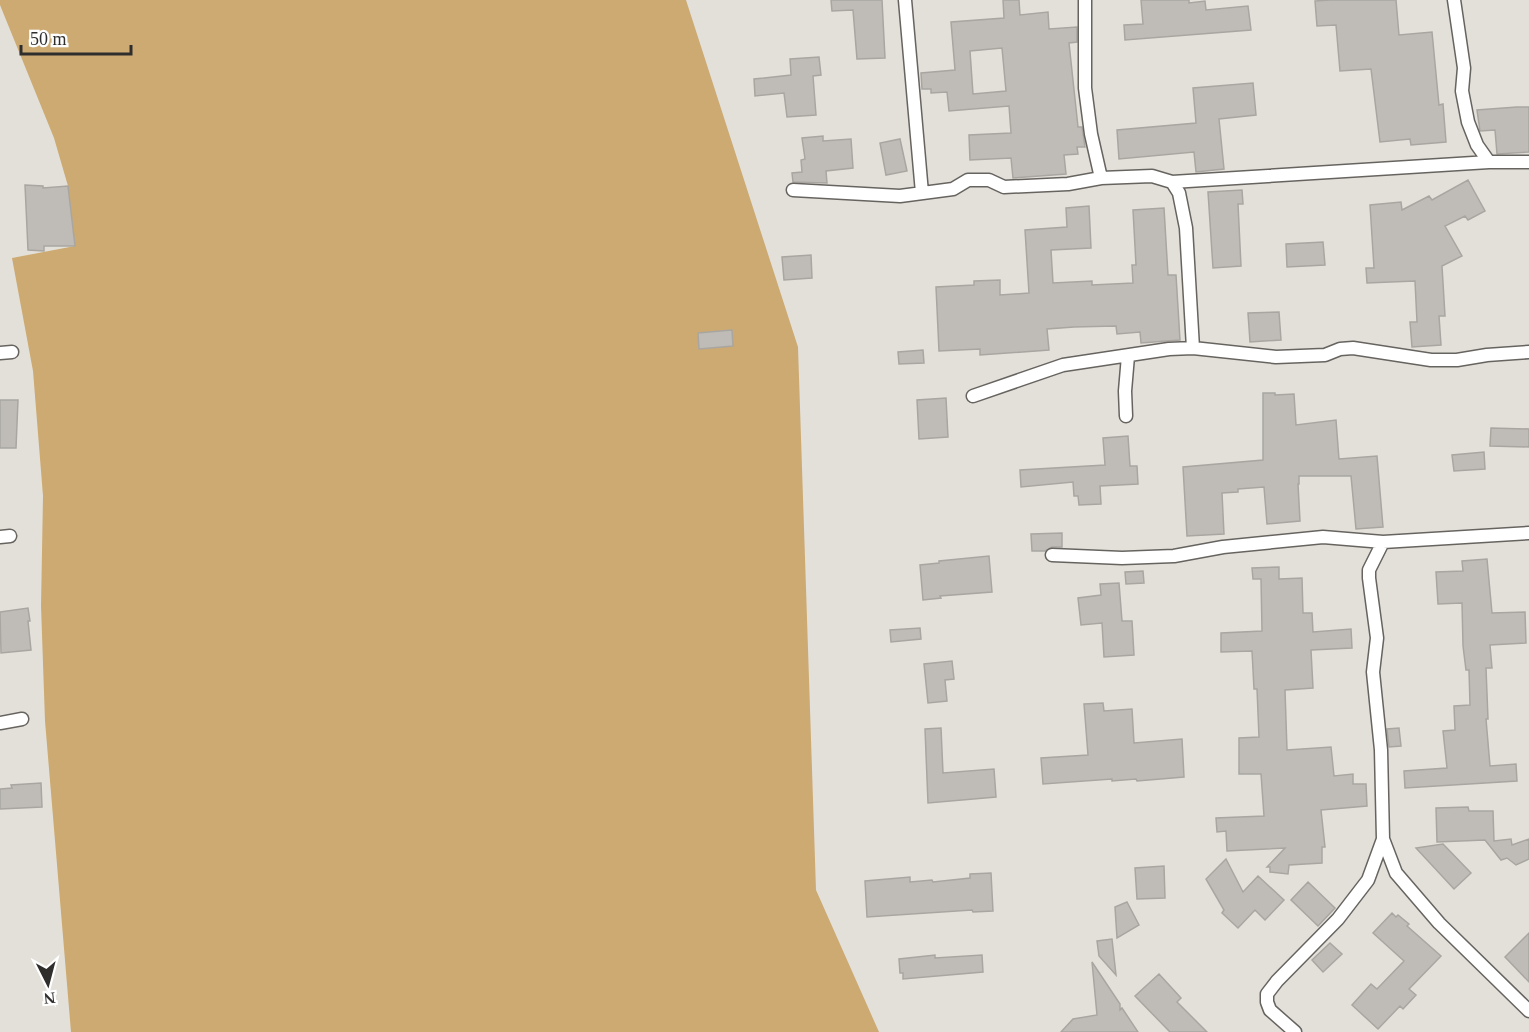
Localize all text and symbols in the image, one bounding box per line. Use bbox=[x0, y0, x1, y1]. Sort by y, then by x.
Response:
scale bar bbox=[21, 18, 130, 56]
text: 50 m bbox=[30, 29, 67, 49]
north arrow bbox=[18, 954, 78, 1014]
text: N bbox=[42, 989, 56, 1008]

